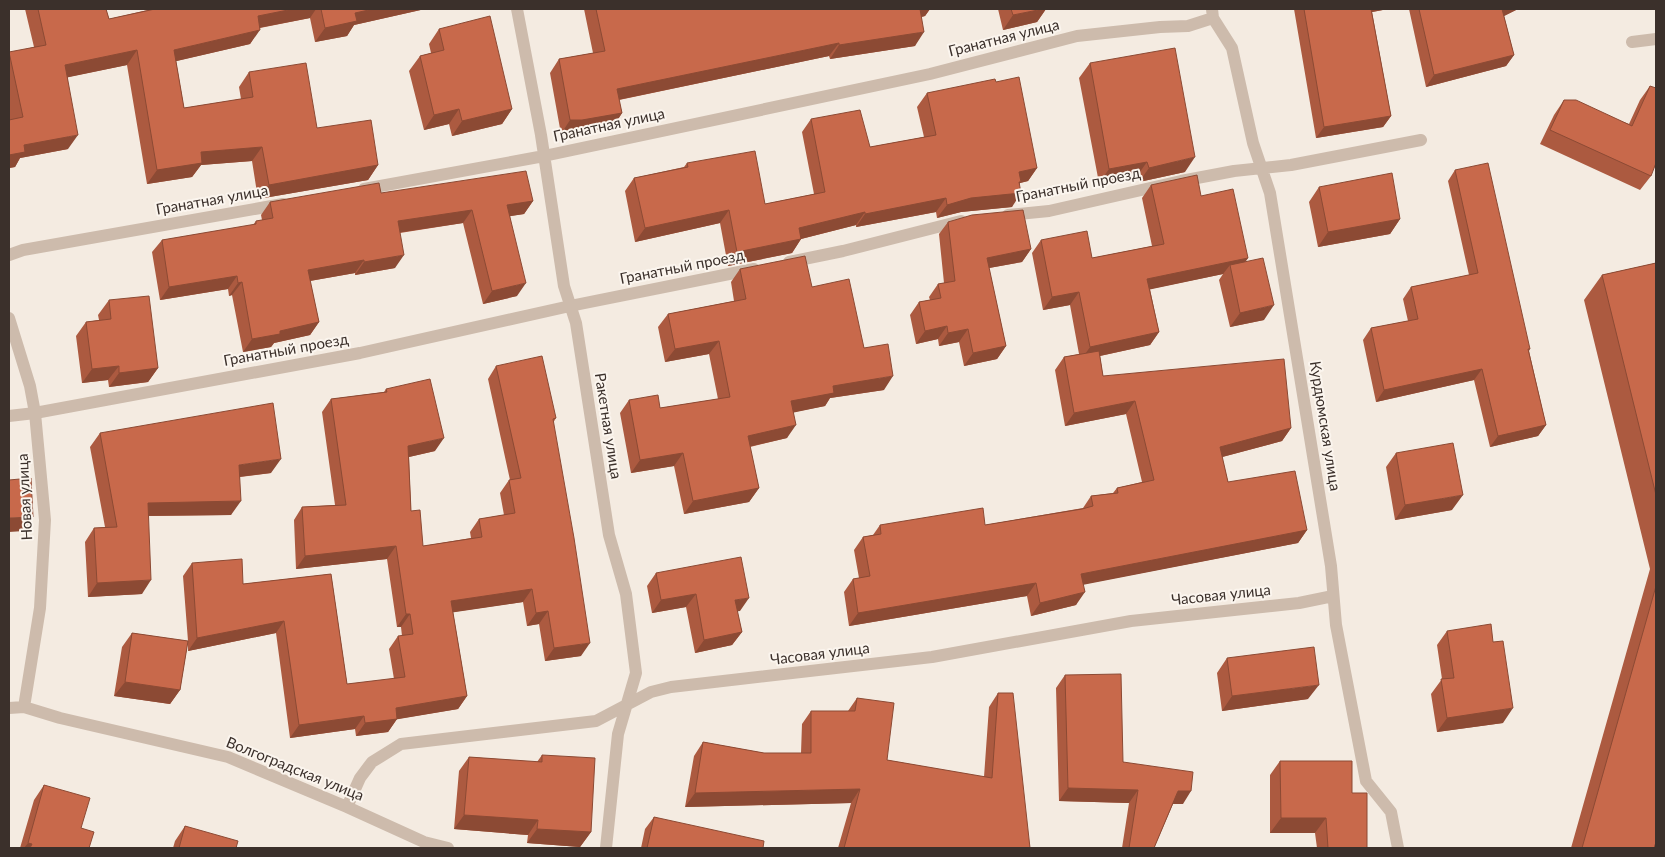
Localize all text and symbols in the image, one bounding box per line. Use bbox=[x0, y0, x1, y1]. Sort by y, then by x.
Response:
street label: Гранатная улица bbox=[946, 15, 1061, 60]
street label: Гранатная улица bbox=[551, 103, 666, 145]
street label: Гранатный проезд bbox=[1014, 163, 1142, 205]
street label: Гранатная улица bbox=[154, 180, 269, 218]
street label: Гранатный проезд bbox=[618, 245, 746, 287]
street label: Гранатный проезд bbox=[222, 329, 350, 369]
street label: Курдюмская улица bbox=[1307, 360, 1345, 492]
street label: Ракетная улица bbox=[592, 372, 626, 480]
street label: Новая улица bbox=[13, 453, 35, 541]
street label: Часовая улица bbox=[1170, 580, 1271, 608]
street label: Часовая улица bbox=[769, 638, 871, 668]
street label: Волгоградская улица bbox=[224, 732, 367, 804]

